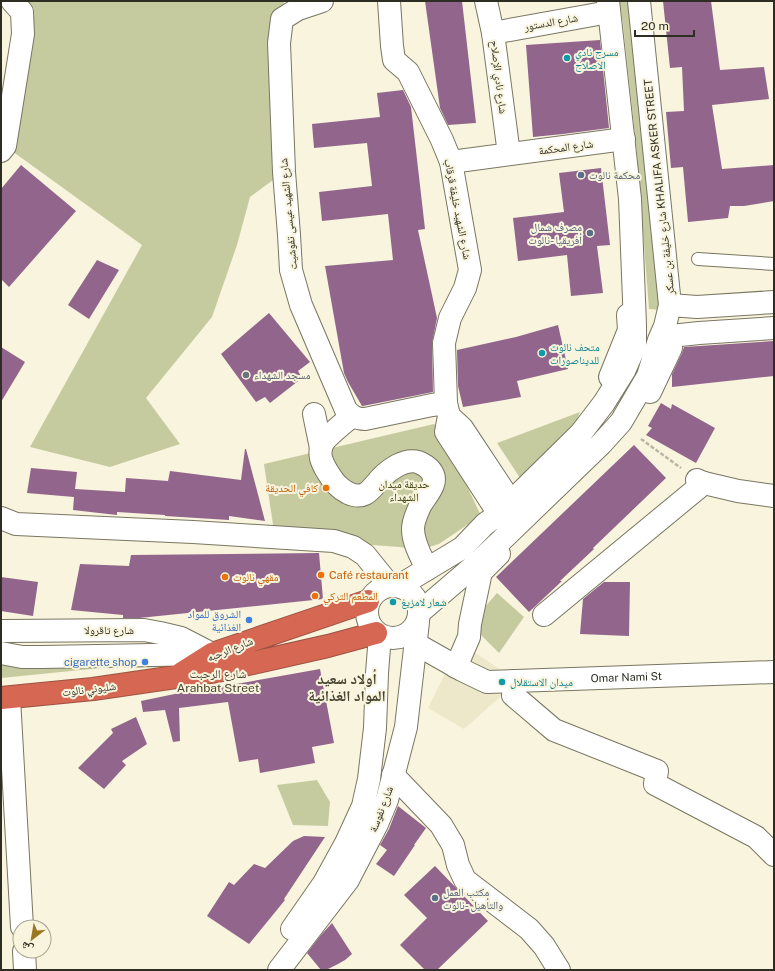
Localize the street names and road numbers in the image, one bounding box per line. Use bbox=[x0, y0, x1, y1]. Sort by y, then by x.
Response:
street label: شارع الدستور bbox=[522, 11, 579, 34]
street label: شارع نادي الإصلاح bbox=[486, 39, 509, 115]
street label: شارع خليفة بن عسكر KHALIFA ASKER STREET bbox=[642, 78, 677, 296]
street label: شارع المحكمة bbox=[538, 137, 594, 158]
street label: شارع الشهيد عيسى تفوشيت bbox=[277, 157, 300, 270]
street label: شارع الشهيد خليفة قرقاب bbox=[441, 158, 474, 261]
street label: شارع تاقرولا bbox=[84, 624, 134, 637]
street label: شارع الرحبه bbox=[205, 634, 255, 665]
street label: Omar Nami St bbox=[590, 670, 662, 684]
street label: شليوني نالوت bbox=[61, 680, 117, 701]
street label: شارع نفوسة bbox=[367, 784, 396, 834]

